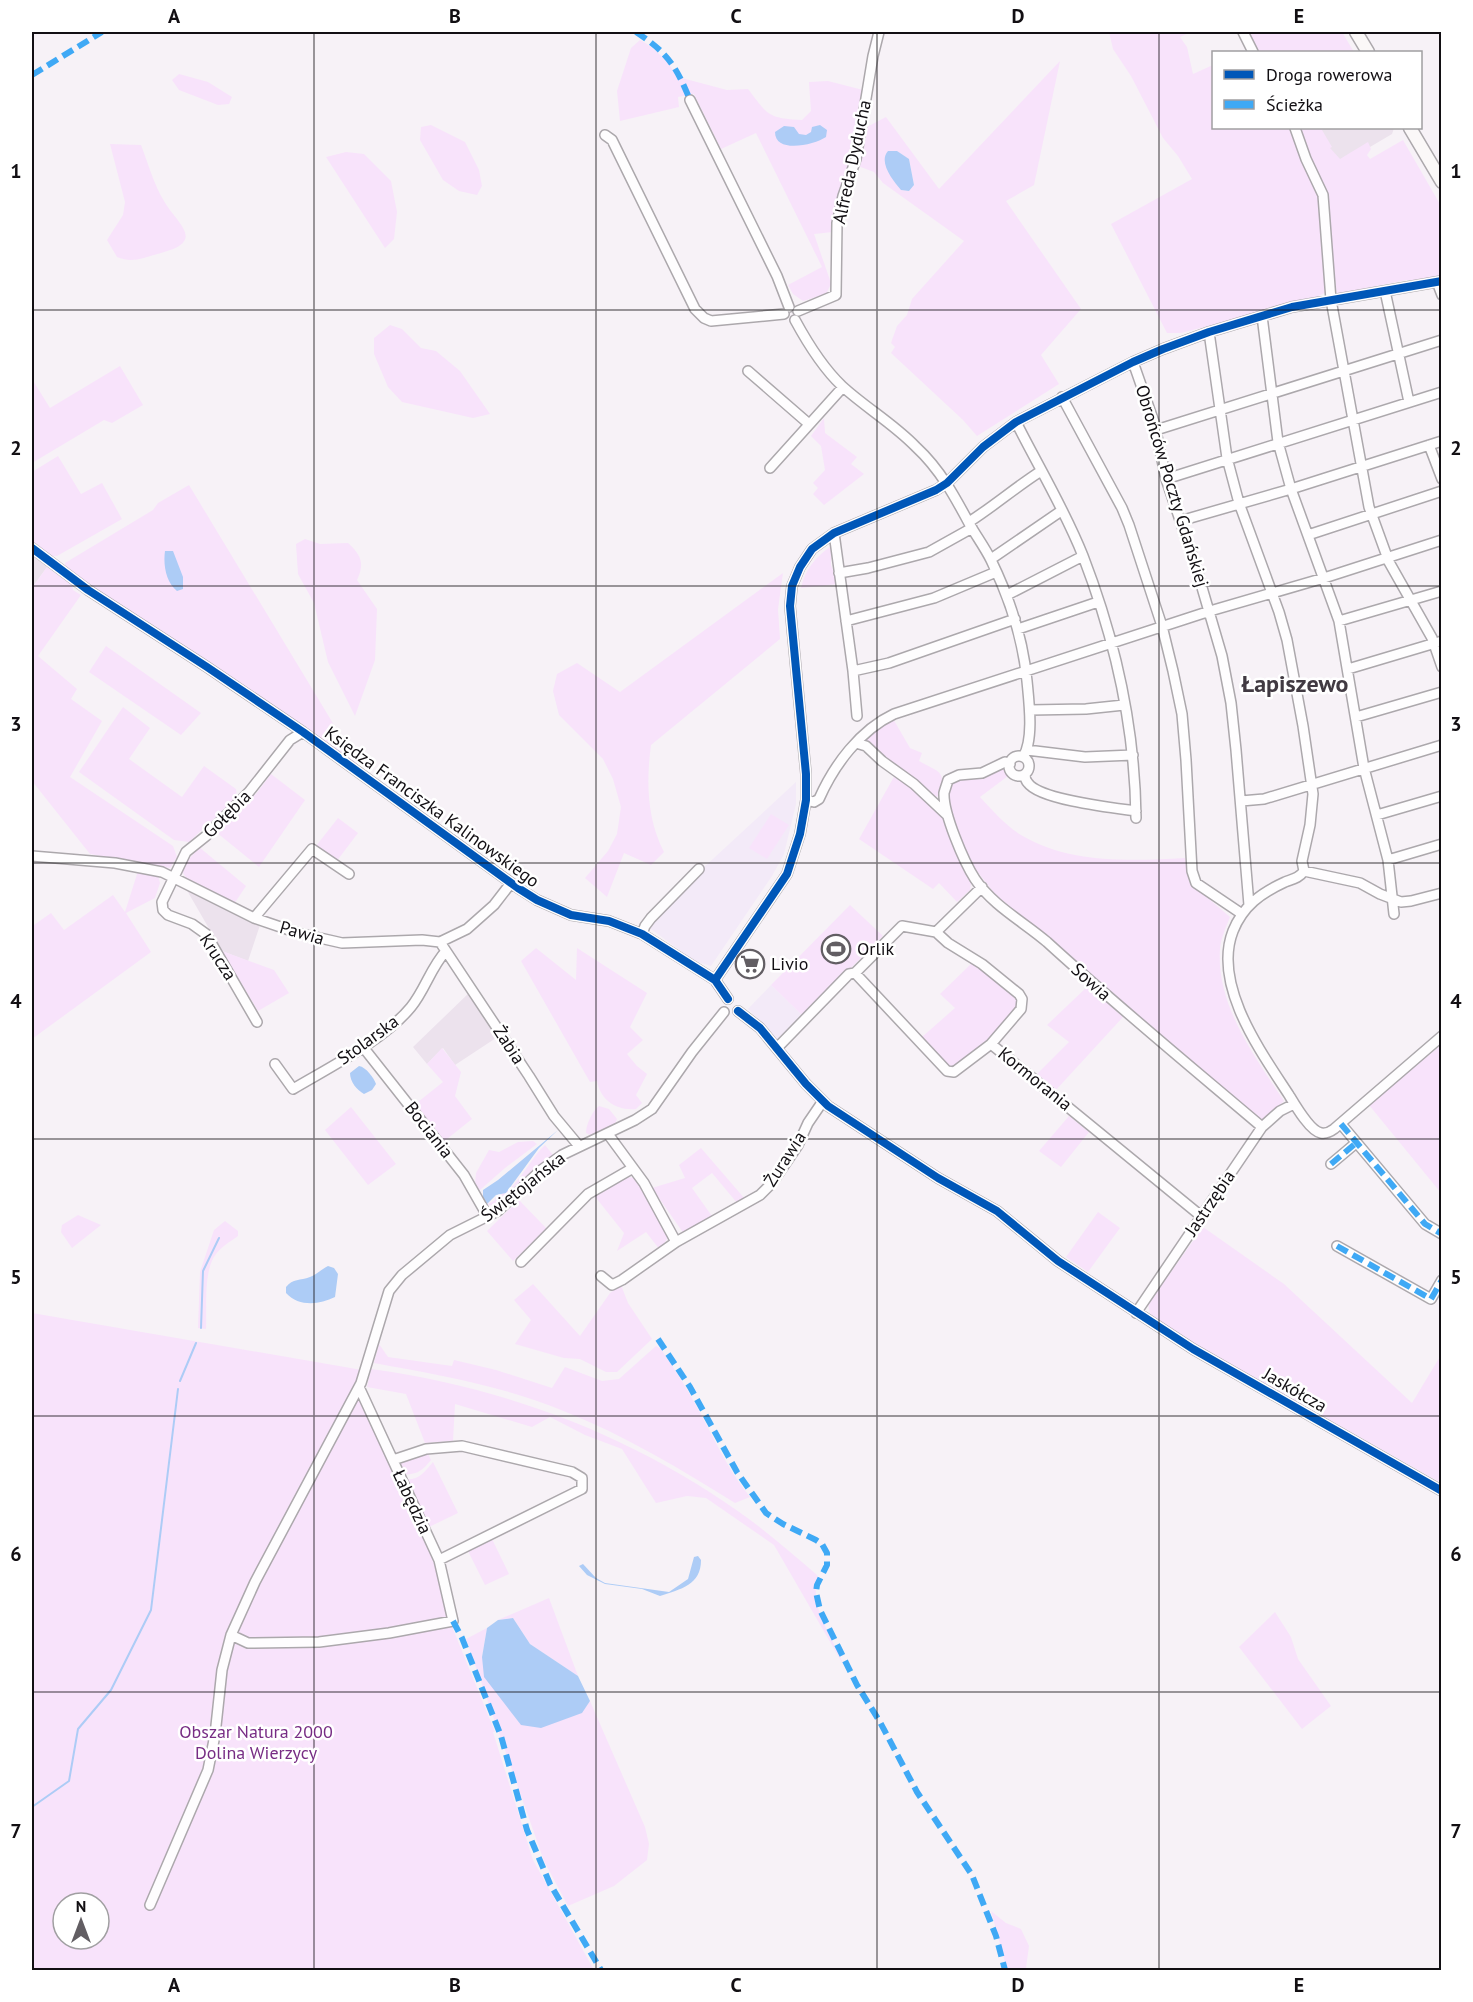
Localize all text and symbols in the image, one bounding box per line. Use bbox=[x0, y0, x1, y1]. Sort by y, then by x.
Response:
text: A bbox=[168, 3, 181, 29]
text: B bbox=[449, 3, 461, 29]
text: C bbox=[730, 3, 742, 29]
text: D bbox=[1012, 3, 1025, 29]
text: E bbox=[1294, 3, 1304, 29]
legend bbox=[1212, 51, 1422, 129]
text: Droga rowerowa bbox=[1266, 63, 1392, 86]
text: Ścieżka bbox=[1266, 93, 1323, 116]
street label: Alfreda Dyducha bbox=[827, 98, 876, 226]
text: 1 bbox=[10, 158, 22, 184]
text: 1 bbox=[1450, 158, 1462, 184]
street label: Obrońców Poczty Gdańskiej bbox=[1131, 382, 1214, 590]
text: 2 bbox=[10, 435, 22, 461]
text: 2 bbox=[1450, 435, 1462, 461]
district label: Łapiszewo bbox=[1242, 668, 1349, 699]
text: 3 bbox=[10, 711, 22, 737]
text: 3 bbox=[1450, 711, 1462, 737]
street label: Księdza Franciszka Kalinowskiego bbox=[320, 721, 544, 892]
street label: Gołębia bbox=[198, 785, 255, 842]
street label: Pawia bbox=[277, 915, 327, 950]
street label: Krucza bbox=[195, 929, 242, 984]
sports icon: Orlik bbox=[820, 933, 852, 965]
place label: Orlik bbox=[857, 937, 895, 960]
supermarket icon: Livio bbox=[734, 948, 766, 980]
place label: Livio bbox=[771, 952, 808, 975]
street label: Sowia bbox=[1067, 958, 1116, 1006]
text: 4 bbox=[10, 988, 22, 1014]
text: 4 bbox=[1450, 988, 1462, 1014]
street label: Stolarska bbox=[332, 1010, 403, 1070]
street label: Żabia bbox=[488, 1021, 530, 1069]
street label: Kormorania bbox=[994, 1042, 1077, 1115]
street label: Bociania bbox=[400, 1097, 459, 1163]
street label: Żurawia bbox=[758, 1127, 811, 1191]
street label: Świętojańska bbox=[476, 1146, 570, 1227]
street label: Jastrzębia bbox=[1179, 1165, 1240, 1241]
text: 5 bbox=[10, 1264, 22, 1290]
text: 5 bbox=[1450, 1264, 1462, 1290]
street label: Jaskółcza bbox=[1258, 1362, 1331, 1417]
street label: Łabędzia bbox=[388, 1466, 437, 1538]
text: 6 bbox=[10, 1541, 22, 1567]
text: 6 bbox=[1450, 1541, 1462, 1567]
park label: Obszar Natura 2000 Dolina Wierzycy bbox=[179, 1720, 333, 1764]
text: 7 bbox=[10, 1818, 22, 1844]
text: 7 bbox=[1450, 1818, 1462, 1844]
north arrow bbox=[51, 1891, 111, 1951]
text: N bbox=[76, 1896, 86, 1916]
text: A bbox=[168, 1972, 181, 1998]
text: B bbox=[449, 1972, 461, 1998]
text: C bbox=[730, 1972, 742, 1998]
text: D bbox=[1012, 1972, 1025, 1998]
text: E bbox=[1294, 1972, 1304, 1998]

